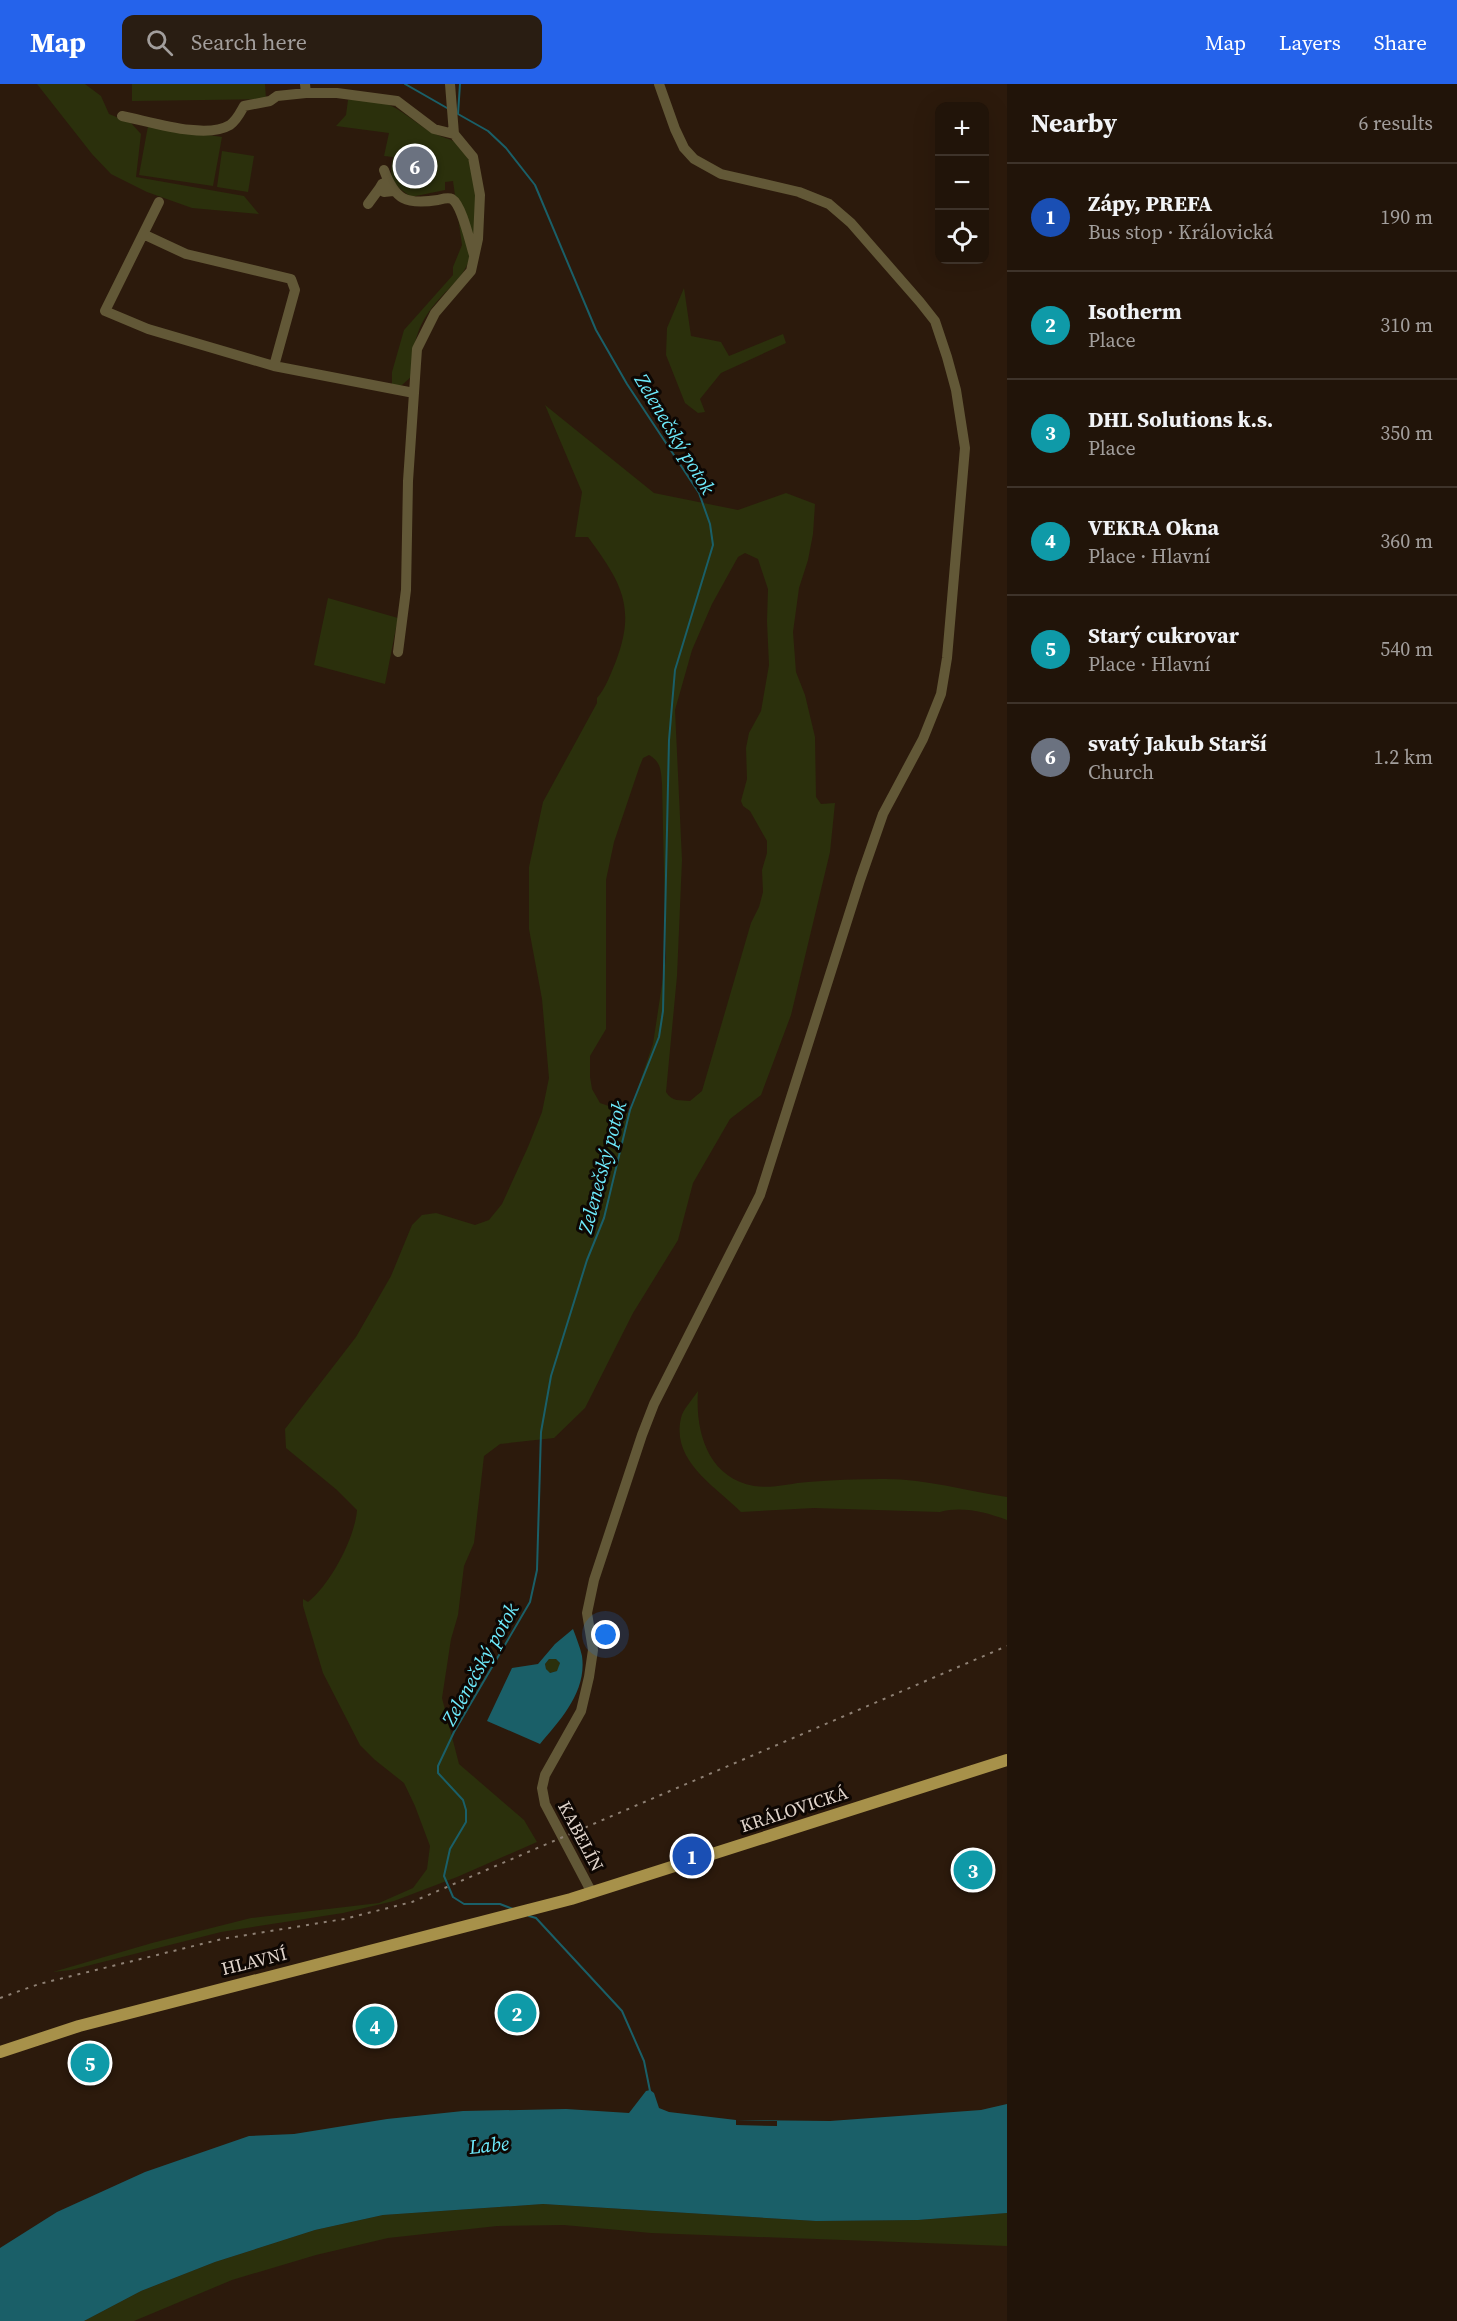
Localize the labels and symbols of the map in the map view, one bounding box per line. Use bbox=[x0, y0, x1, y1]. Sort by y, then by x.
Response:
pin: 6 bbox=[396, 144, 434, 188]
water label: Zelenečský potok bbox=[627, 368, 722, 500]
water label: Zelenečský potok bbox=[571, 1097, 633, 1237]
water label: Zelenečský potok bbox=[434, 1597, 525, 1731]
your location bbox=[591, 1620, 620, 1649]
street label: KRÁLOVICKÁ bbox=[737, 1780, 851, 1838]
street label: KABELÍN bbox=[552, 1797, 610, 1875]
pin: 1 bbox=[672, 1834, 712, 1878]
pin: 3 bbox=[954, 1848, 992, 1892]
street label: HLAVNÍ bbox=[219, 1941, 289, 1981]
pin: 2 bbox=[498, 1990, 536, 2036]
pin: 4 bbox=[356, 2004, 394, 2048]
pin: 5 bbox=[70, 2040, 110, 2086]
water label: Labe bbox=[467, 2129, 510, 2161]

